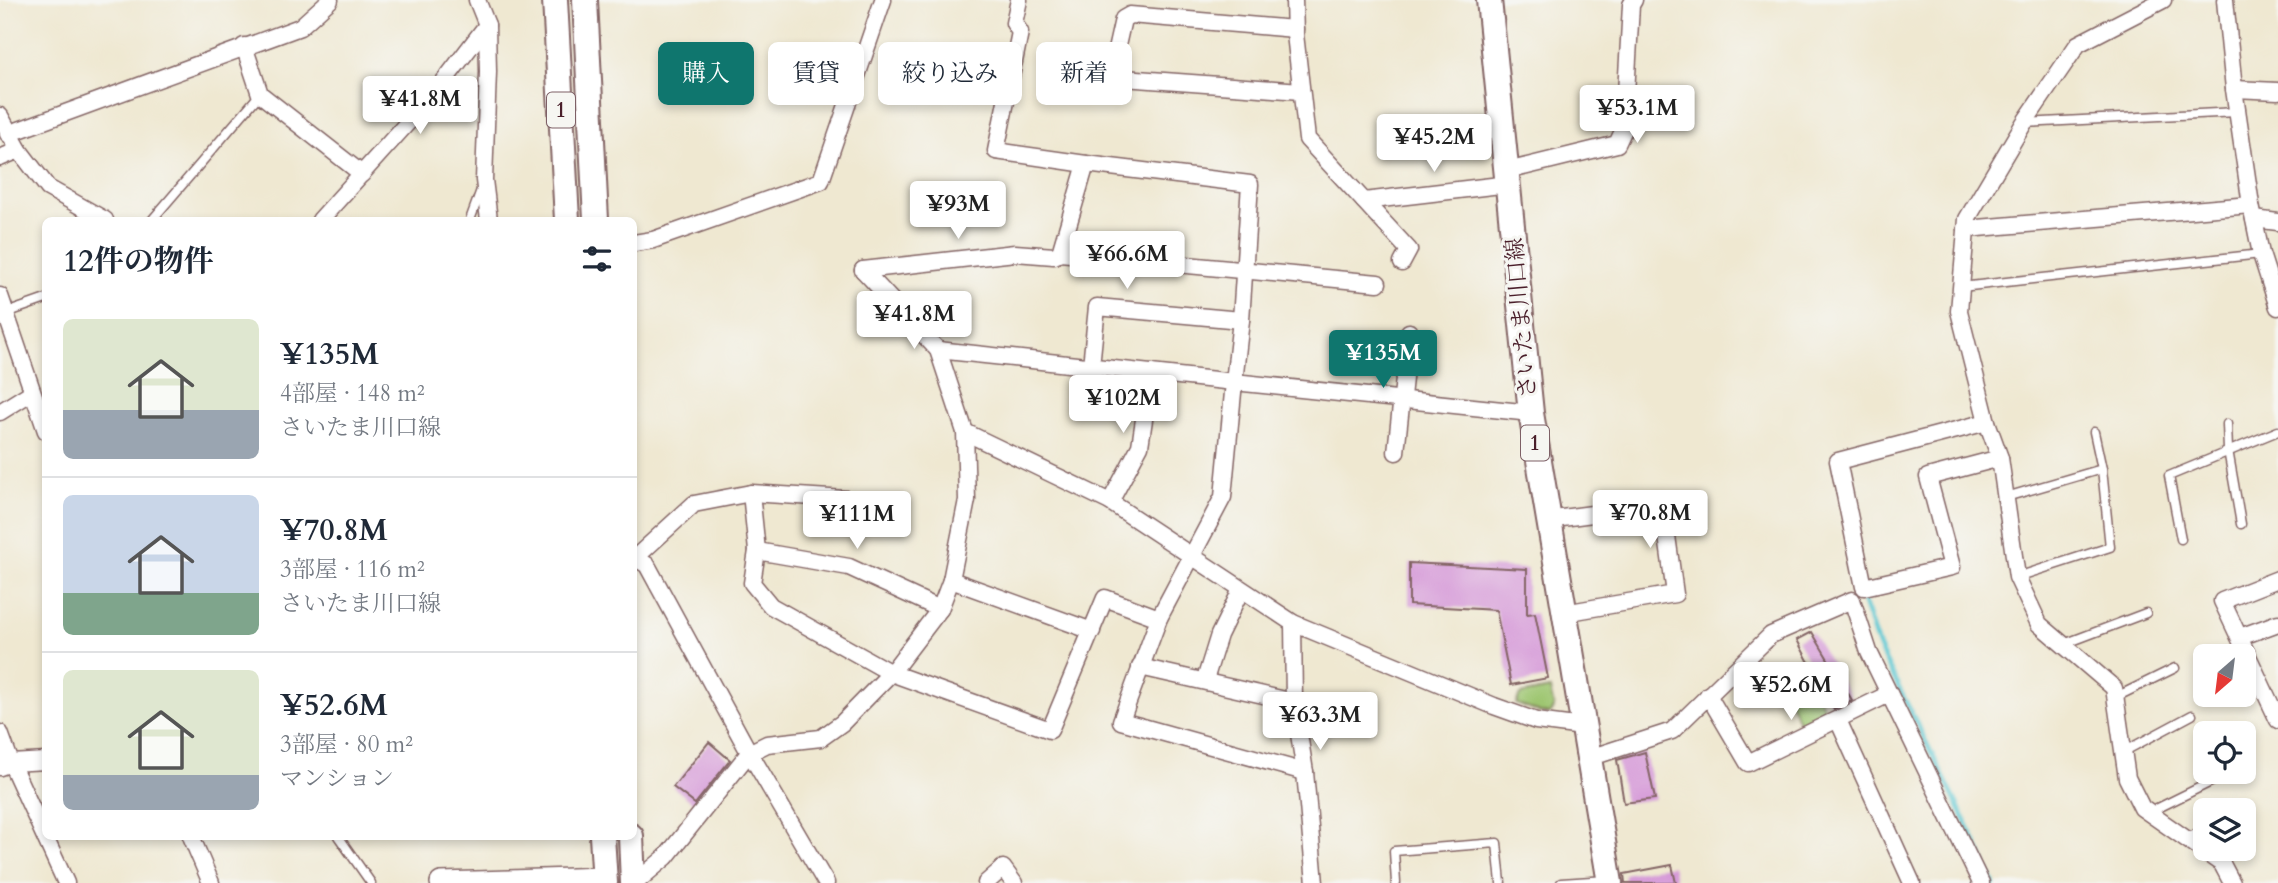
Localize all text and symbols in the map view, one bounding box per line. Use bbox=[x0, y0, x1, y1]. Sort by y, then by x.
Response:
chip: 購入 bbox=[658, 42, 754, 105]
chip: 賃貸 bbox=[768, 42, 864, 105]
chip: 絞り込み bbox=[878, 42, 1022, 105]
chip: 新着 bbox=[1036, 42, 1132, 105]
pin: ¥41.8M bbox=[363, 76, 477, 136]
text: ¥41.8M bbox=[379, 83, 461, 114]
pin: ¥53.1M bbox=[1580, 86, 1694, 145]
road number: 1 bbox=[547, 92, 575, 128]
text: ¥53.1M bbox=[1596, 92, 1678, 123]
pin: ¥45.2M bbox=[1377, 114, 1491, 174]
text: ¥45.2M bbox=[1393, 121, 1475, 152]
pin: ¥93M bbox=[917, 182, 999, 241]
text: ¥93M bbox=[926, 188, 990, 219]
pin: ¥66.6M bbox=[1070, 232, 1184, 291]
street label: さいたま川口線 bbox=[1499, 236, 1543, 400]
text: ¥66.6M bbox=[1086, 238, 1168, 269]
icon: filters bbox=[578, 240, 616, 278]
text: 12件の物件 bbox=[63, 241, 214, 282]
pin: ¥41.8M bbox=[857, 292, 971, 351]
text: ¥41.8M bbox=[873, 298, 955, 329]
pin: ¥135M bbox=[1334, 330, 1432, 390]
text: ¥135M bbox=[280, 334, 379, 375]
text: ¥135M bbox=[1345, 337, 1421, 368]
icon: home bbox=[119, 347, 203, 431]
pin: ¥102M bbox=[1074, 376, 1172, 435]
text: 4部屋 · 148 m² bbox=[280, 378, 425, 409]
text: ¥102M bbox=[1085, 382, 1161, 413]
text: さいたま川口線 bbox=[280, 412, 441, 443]
road number: 1 bbox=[1521, 426, 1549, 460]
pin: ¥70.8M bbox=[1593, 490, 1707, 550]
pin: ¥111M bbox=[808, 491, 906, 551]
text: ¥70.8M bbox=[1609, 497, 1691, 528]
text: ¥111M bbox=[819, 498, 895, 529]
text: ¥70.8M bbox=[280, 510, 388, 551]
icon: home bbox=[119, 523, 203, 607]
text: 3部屋 · 116 m² bbox=[280, 554, 425, 585]
text: さいたま川口線 bbox=[280, 588, 441, 619]
north arrow bbox=[2193, 644, 2256, 707]
map controls bbox=[2193, 644, 2256, 861]
pin: ¥52.6M bbox=[1734, 662, 1848, 722]
text: ¥52.6M bbox=[1750, 669, 1832, 700]
text: ¥52.6M bbox=[280, 685, 388, 726]
pin: ¥63.3M bbox=[1263, 692, 1377, 752]
icon: home bbox=[119, 698, 203, 782]
text: ¥63.3M bbox=[1279, 699, 1361, 730]
button: locate bbox=[2193, 721, 2256, 784]
text: 3部屋 · 80 m² bbox=[280, 729, 413, 760]
text: マンション bbox=[280, 763, 394, 794]
button: layers bbox=[2193, 798, 2256, 861]

